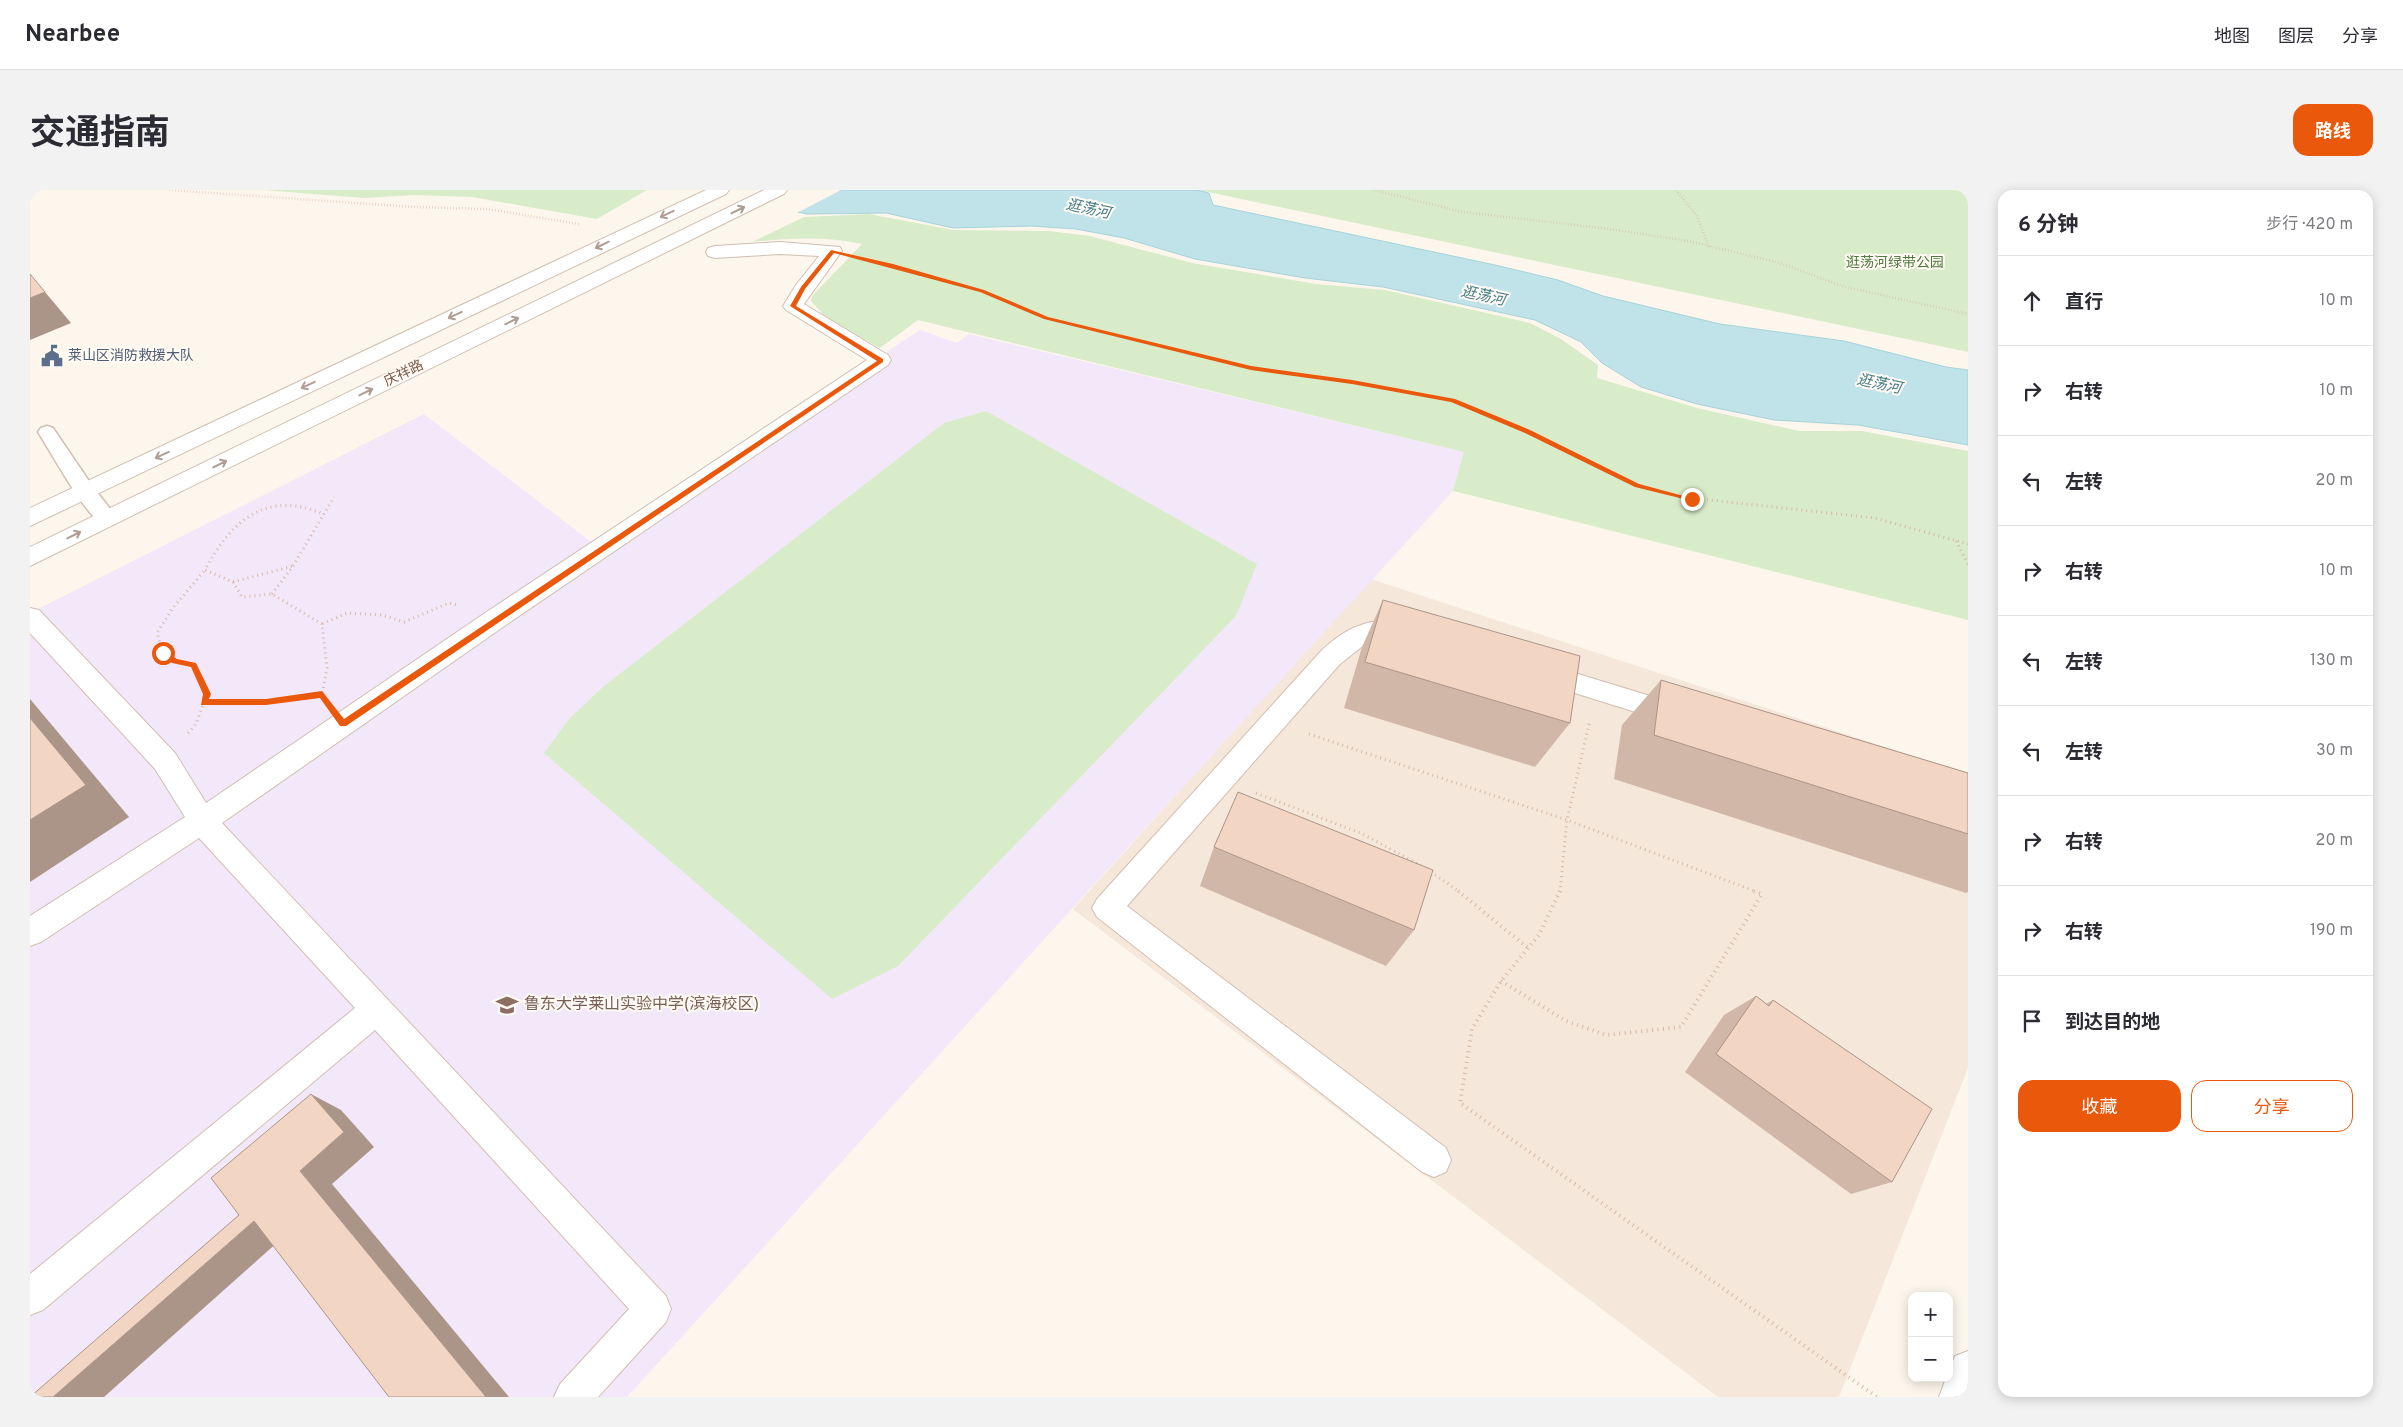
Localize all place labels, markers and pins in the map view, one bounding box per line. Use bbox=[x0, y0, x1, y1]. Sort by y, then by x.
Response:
public building icon: 莱山区消防救援大队 bbox=[39, 343, 65, 369]
place label: 莱山区消防救援大队 bbox=[68, 348, 194, 365]
school or university icon: 鲁东大学莱山实验中学(滨海校区) bbox=[494, 992, 520, 1018]
place label: 鲁东大学莱山实验中学(滨海校区) bbox=[524, 994, 759, 1015]

